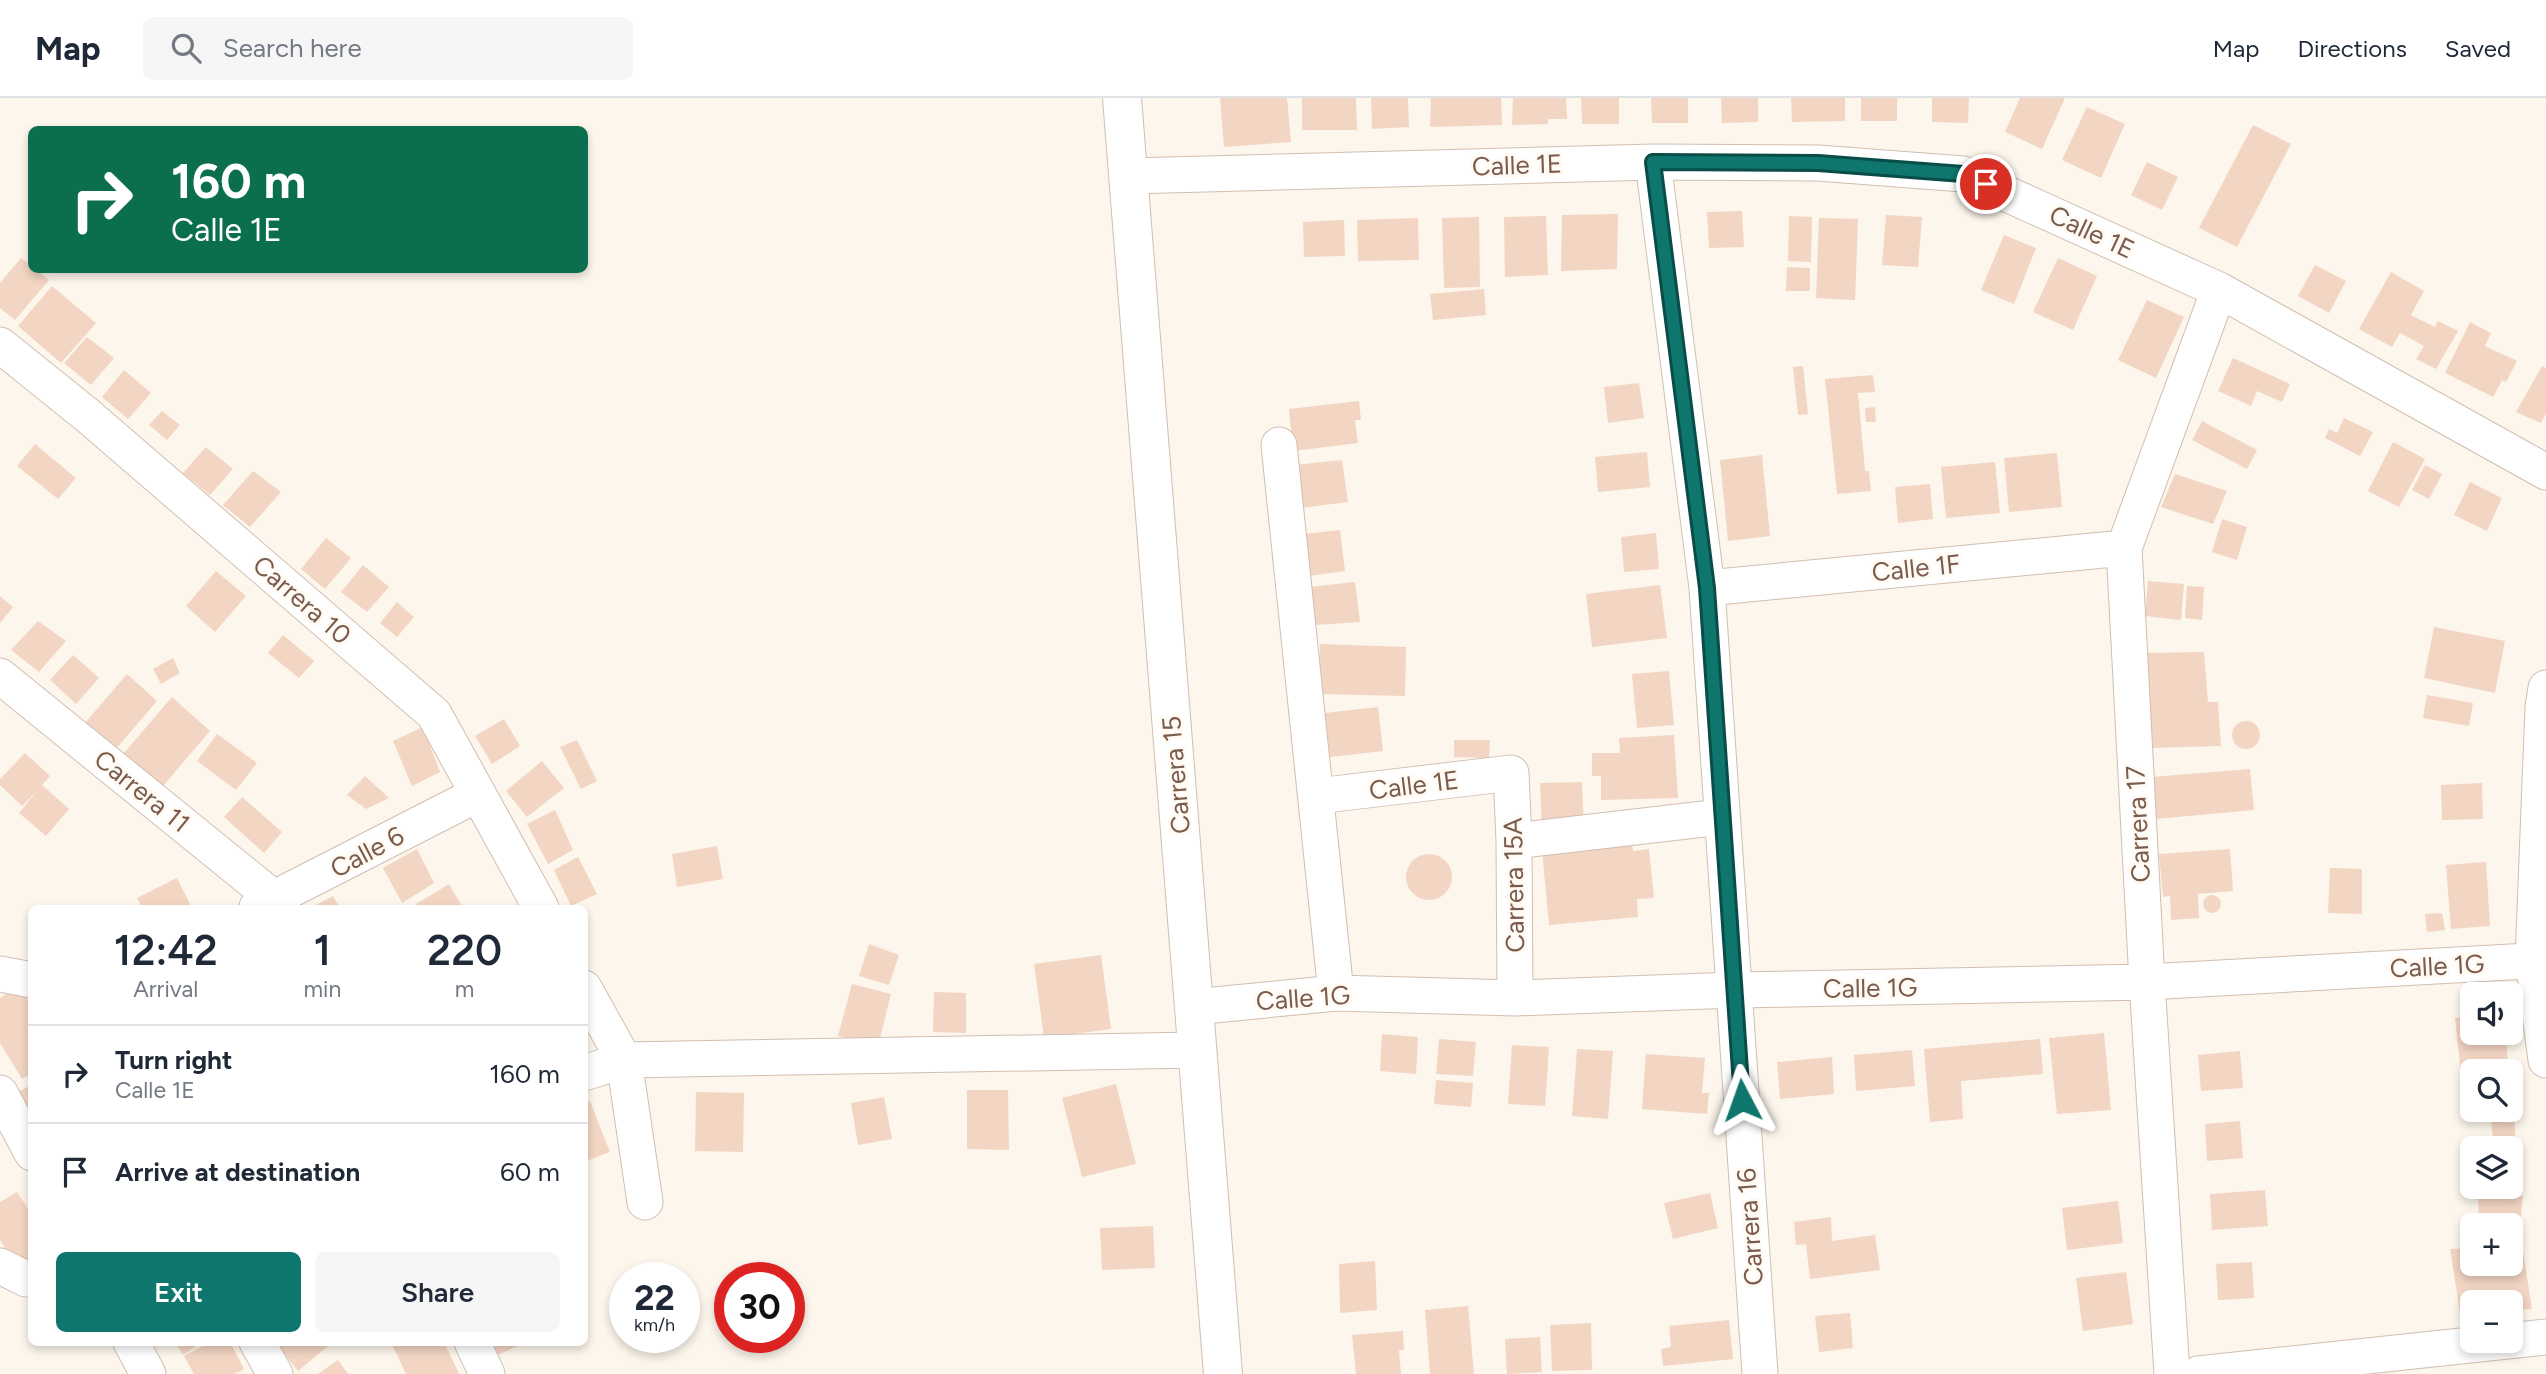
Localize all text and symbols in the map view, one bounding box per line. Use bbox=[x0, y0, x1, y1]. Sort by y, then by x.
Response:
search box bbox=[143, 17, 633, 80]
text: Map bbox=[35, 29, 101, 68]
icon: search bbox=[167, 29, 205, 67]
text: Search here bbox=[223, 32, 362, 64]
text: Map bbox=[2213, 34, 2259, 63]
text: Directions bbox=[2297, 34, 2407, 63]
text: Saved bbox=[2445, 34, 2511, 63]
street label: Calle 1E bbox=[1471, 147, 1563, 183]
text: 160 m bbox=[171, 151, 306, 210]
icon: right bbox=[56, 154, 147, 245]
pin bbox=[1956, 154, 2016, 214]
icon: arrive bbox=[1967, 165, 2005, 203]
street label: Calle 1E bbox=[2044, 198, 2140, 266]
text: Calle 1E bbox=[171, 211, 282, 249]
street label: Calle 1F bbox=[1870, 547, 1962, 589]
street label: Carrera 10 bbox=[246, 549, 358, 651]
street label: Carrera 15 bbox=[1155, 715, 1197, 835]
street label: Carrera 11 bbox=[88, 743, 196, 839]
street label: Calle 1E bbox=[1367, 764, 1461, 806]
street label: Carrera 17 bbox=[2119, 765, 2157, 883]
street label: Carrera 15A bbox=[1497, 817, 1531, 953]
street label: Calle 6 bbox=[325, 819, 409, 885]
text: 12:42 bbox=[114, 925, 218, 976]
text: 1 bbox=[314, 925, 331, 976]
text: 220 bbox=[427, 925, 502, 976]
street label: Calle 1G bbox=[2389, 948, 2485, 984]
street label: Calle 1G bbox=[1822, 971, 1918, 1005]
text: Arrival bbox=[133, 975, 198, 1003]
text: min bbox=[303, 975, 341, 1003]
text: m bbox=[455, 975, 474, 1003]
street label: Calle 1G bbox=[1255, 979, 1351, 1017]
map controls bbox=[2460, 982, 2523, 1353]
button: sound bbox=[2460, 982, 2523, 1045]
text: Turn right bbox=[115, 1044, 232, 1076]
icon: right bbox=[56, 1055, 94, 1093]
text: 160 m bbox=[489, 1058, 560, 1090]
button: search bbox=[2460, 1059, 2523, 1122]
position arrow bbox=[1705, 1063, 1779, 1137]
text: Calle 1E bbox=[115, 1076, 195, 1104]
button: layers bbox=[2460, 1136, 2523, 1199]
icon: arrive bbox=[56, 1153, 94, 1191]
text: Arrive at destination bbox=[115, 1156, 360, 1188]
text: 60 m bbox=[500, 1156, 560, 1188]
street label: Carrera 16 bbox=[1730, 1167, 1770, 1287]
button: + bbox=[2460, 1213, 2523, 1276]
button: Exit bbox=[56, 1252, 301, 1332]
button: Share bbox=[315, 1252, 560, 1332]
speed limit sign: 30 bbox=[714, 1262, 805, 1353]
text: 22 bbox=[634, 1277, 675, 1319]
button: − bbox=[2460, 1290, 2523, 1353]
text: km/h bbox=[634, 1314, 675, 1336]

